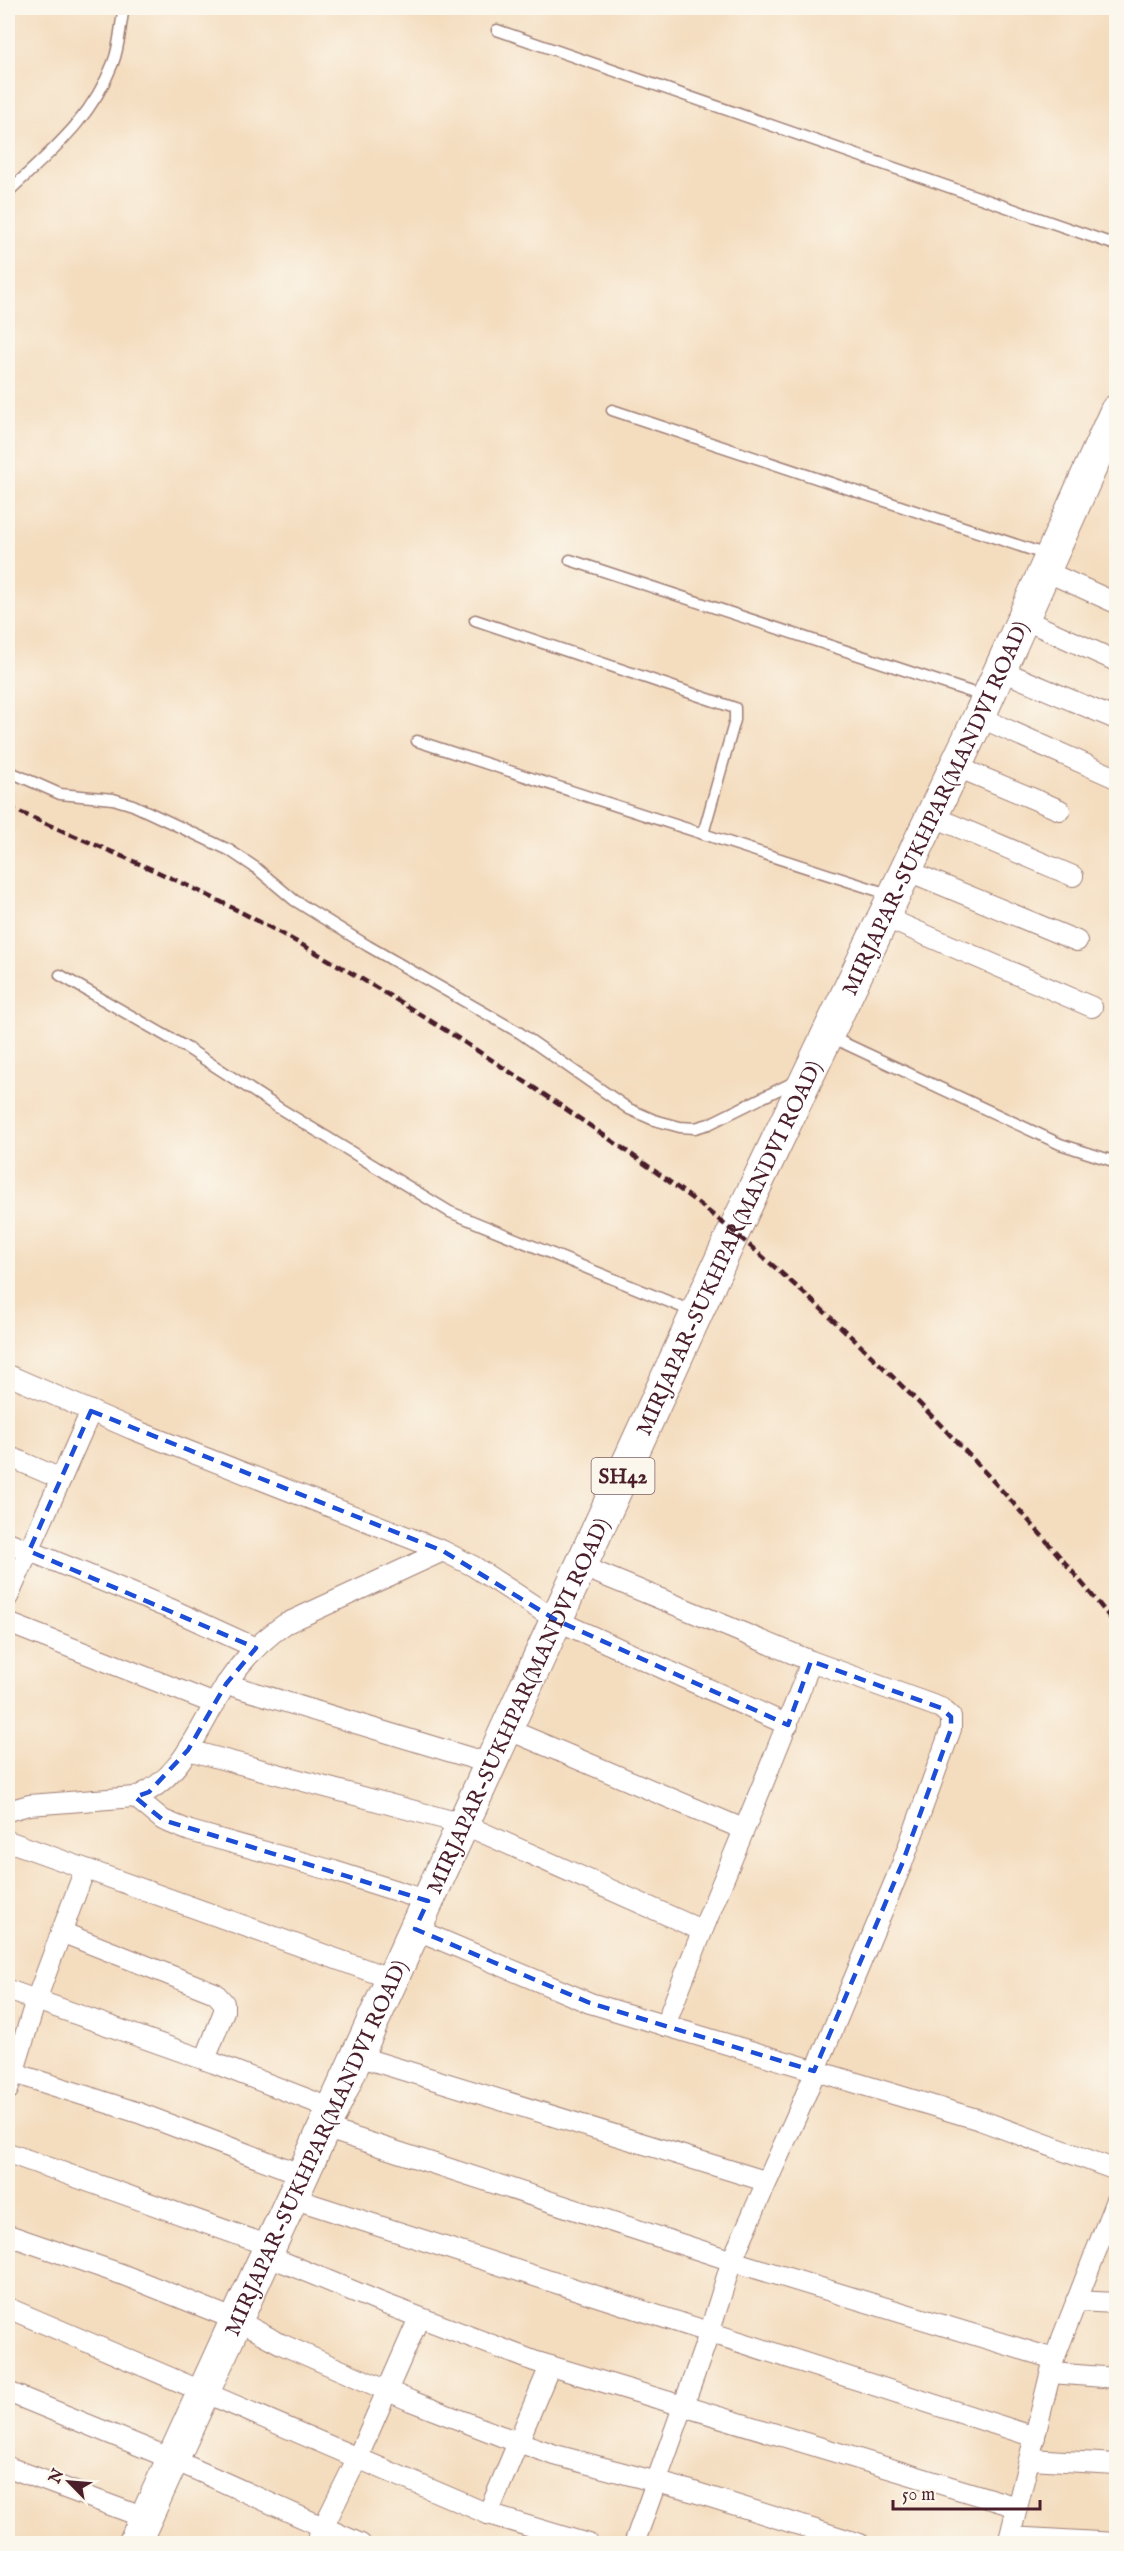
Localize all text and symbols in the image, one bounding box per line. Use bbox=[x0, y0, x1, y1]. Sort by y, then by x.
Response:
street label: MIRJAPAR-SUKHPAR(MANDVI ROAD) bbox=[836, 617, 1036, 1000]
street label: MIRJAPAR-SUKHPAR(MANDVI ROAD) bbox=[630, 1056, 829, 1440]
road number: SH42 bbox=[592, 1458, 654, 1494]
street label: MIRJAPAR-SUKHPAR(MANDVI ROAD) bbox=[421, 1514, 617, 1899]
street label: MIRJAPAR-SUKHPAR(MANDVI ROAD) bbox=[219, 1956, 415, 2341]
north arrow bbox=[39, 2452, 99, 2512]
text: N bbox=[45, 2466, 69, 2488]
scale bar bbox=[893, 2473, 1040, 2511]
text: 50 m bbox=[902, 2484, 935, 2507]

